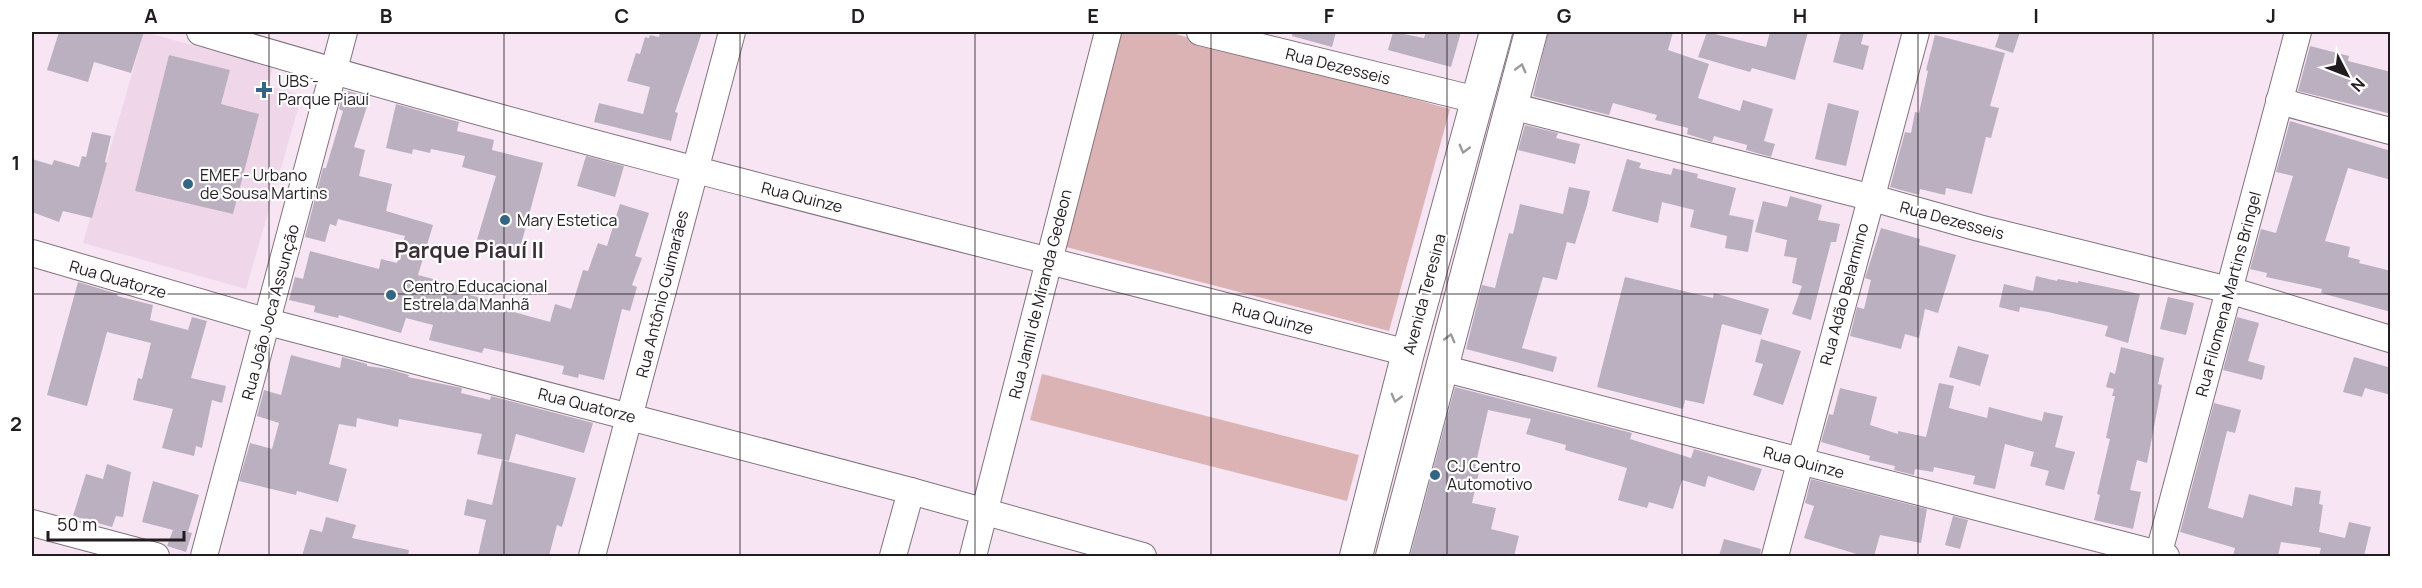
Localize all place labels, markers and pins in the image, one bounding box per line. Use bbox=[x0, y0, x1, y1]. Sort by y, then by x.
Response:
place label: UBS - Parque Piauí bbox=[278, 70, 369, 110]
marker: UBS - Parque Piauí bbox=[255, 81, 273, 99]
place label: EMEF - Urbano de Sousa Martins bbox=[200, 164, 328, 204]
marker: EMEF - Urbano de Sousa Martins bbox=[181, 177, 195, 191]
place label: Mary Estetica bbox=[517, 209, 617, 231]
marker: Mary Estetica bbox=[498, 213, 512, 227]
place label: Centro Educacional Estrela da Manhã bbox=[403, 275, 547, 315]
marker: Centro Educacional Estrela da Manhã bbox=[384, 288, 398, 302]
place label: CJ Centro Automotivo bbox=[1447, 455, 1533, 495]
marker: CJ Centro Automotivo bbox=[1428, 468, 1442, 482]

